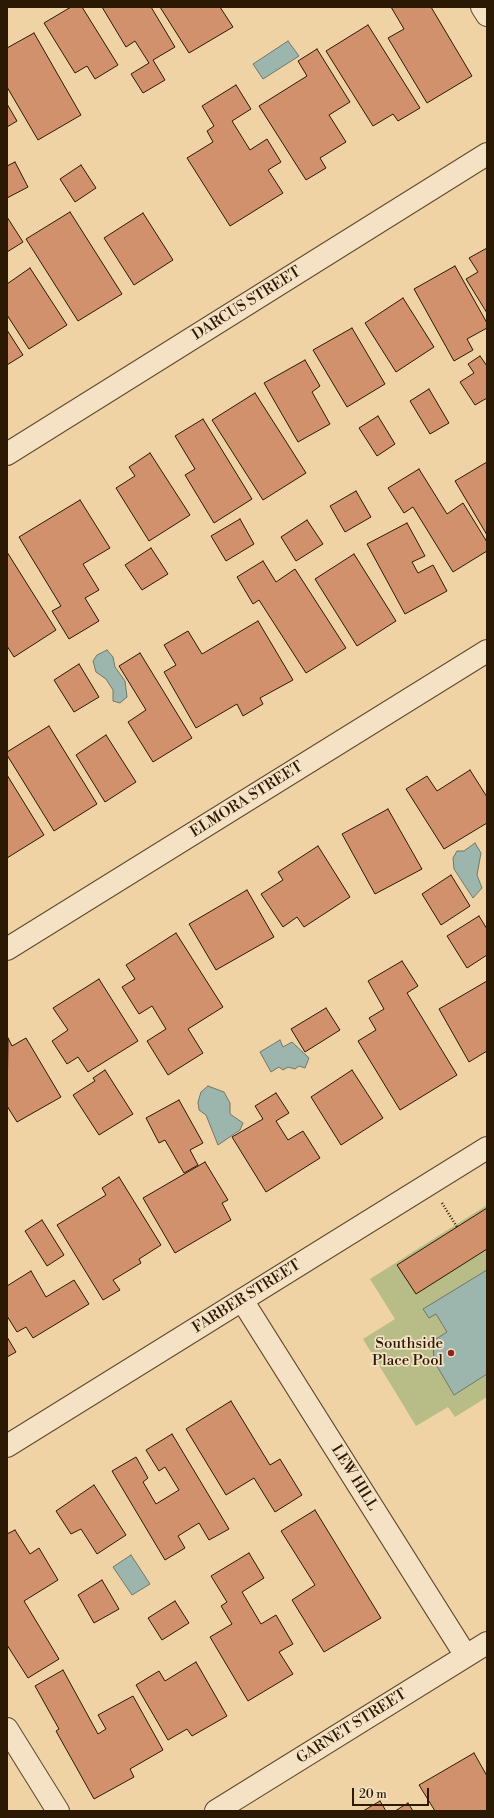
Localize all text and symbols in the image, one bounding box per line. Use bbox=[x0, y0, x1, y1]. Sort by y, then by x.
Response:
street label: DARCUS STREET bbox=[189, 263, 305, 345]
street label: ELMORA STREET bbox=[187, 758, 307, 842]
street label: FARBER STREET bbox=[190, 1256, 304, 1338]
place label: Southside Place Pool bbox=[372, 1335, 443, 1370]
marker: Southside Place Pool bbox=[446, 1348, 456, 1358]
street label: LEW HILL bbox=[327, 1442, 381, 1514]
street label: GARNET STREET bbox=[294, 1686, 410, 1768]
scale bar bbox=[354, 1780, 431, 1806]
text: 20 m bbox=[359, 1787, 387, 1802]

